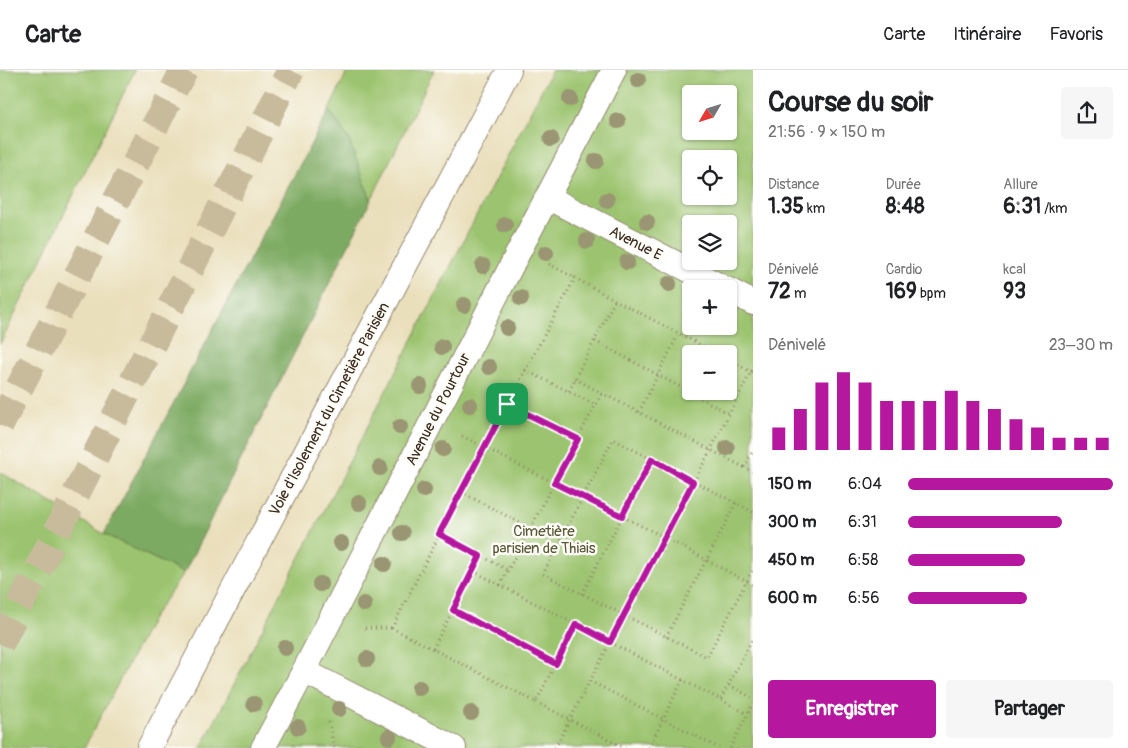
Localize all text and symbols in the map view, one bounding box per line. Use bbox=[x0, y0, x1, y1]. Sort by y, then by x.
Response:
text: Carte bbox=[25, 20, 81, 49]
text: Carte bbox=[883, 23, 925, 46]
text: Itinéraire bbox=[953, 23, 1021, 46]
text: Favoris bbox=[1049, 23, 1103, 46]
north arrow bbox=[682, 85, 738, 140]
map controls bbox=[682, 85, 737, 400]
text: Course du soir bbox=[768, 85, 933, 120]
button: share bbox=[1061, 87, 1113, 139]
text: 21:56 · 9 × 150 m bbox=[768, 122, 885, 142]
button: locate bbox=[682, 150, 737, 205]
text: Distance bbox=[768, 176, 819, 193]
text: Durée bbox=[886, 176, 921, 193]
text: Allure bbox=[1003, 176, 1038, 193]
text: 1.35 bbox=[768, 193, 804, 220]
text: 8:48 bbox=[886, 193, 925, 220]
text: 6:31 bbox=[1003, 193, 1041, 220]
text: km bbox=[804, 200, 825, 217]
text: /km bbox=[1041, 200, 1067, 217]
button: layers bbox=[682, 215, 737, 270]
street label: Avenue E bbox=[606, 222, 666, 265]
text: Dénivelé bbox=[768, 261, 819, 278]
text: Cardio bbox=[886, 261, 922, 278]
text: kcal bbox=[1003, 261, 1026, 278]
text: 72 bbox=[768, 278, 791, 305]
text: 169 bbox=[886, 278, 917, 305]
text: 93 bbox=[1003, 278, 1026, 305]
button: + bbox=[682, 280, 737, 335]
text: m bbox=[791, 285, 806, 302]
text: bpm bbox=[917, 285, 946, 302]
street label: Voie d'Isolement du Cimetière Parisien bbox=[265, 299, 394, 519]
text: Dénivelé bbox=[768, 335, 826, 355]
text: 23–30 m bbox=[1049, 335, 1113, 355]
button: − bbox=[682, 345, 737, 400]
street label: Avenue du Pourtour bbox=[402, 349, 475, 469]
pin bbox=[486, 383, 528, 425]
icon: arrive bbox=[493, 390, 521, 418]
text: 150 m bbox=[768, 474, 812, 494]
text: 6:04 bbox=[848, 474, 882, 494]
text: 300 m bbox=[768, 512, 816, 532]
text: 6:31 bbox=[848, 512, 877, 532]
park label: Cimetière parisien de Thiais bbox=[493, 522, 596, 558]
text: 450 m bbox=[768, 550, 815, 570]
text: 6:58 bbox=[848, 550, 878, 570]
text: 600 m bbox=[768, 588, 817, 608]
text: 6:56 bbox=[848, 588, 880, 608]
button: Enregistrer bbox=[768, 680, 936, 738]
button: Partager bbox=[946, 680, 1113, 738]

